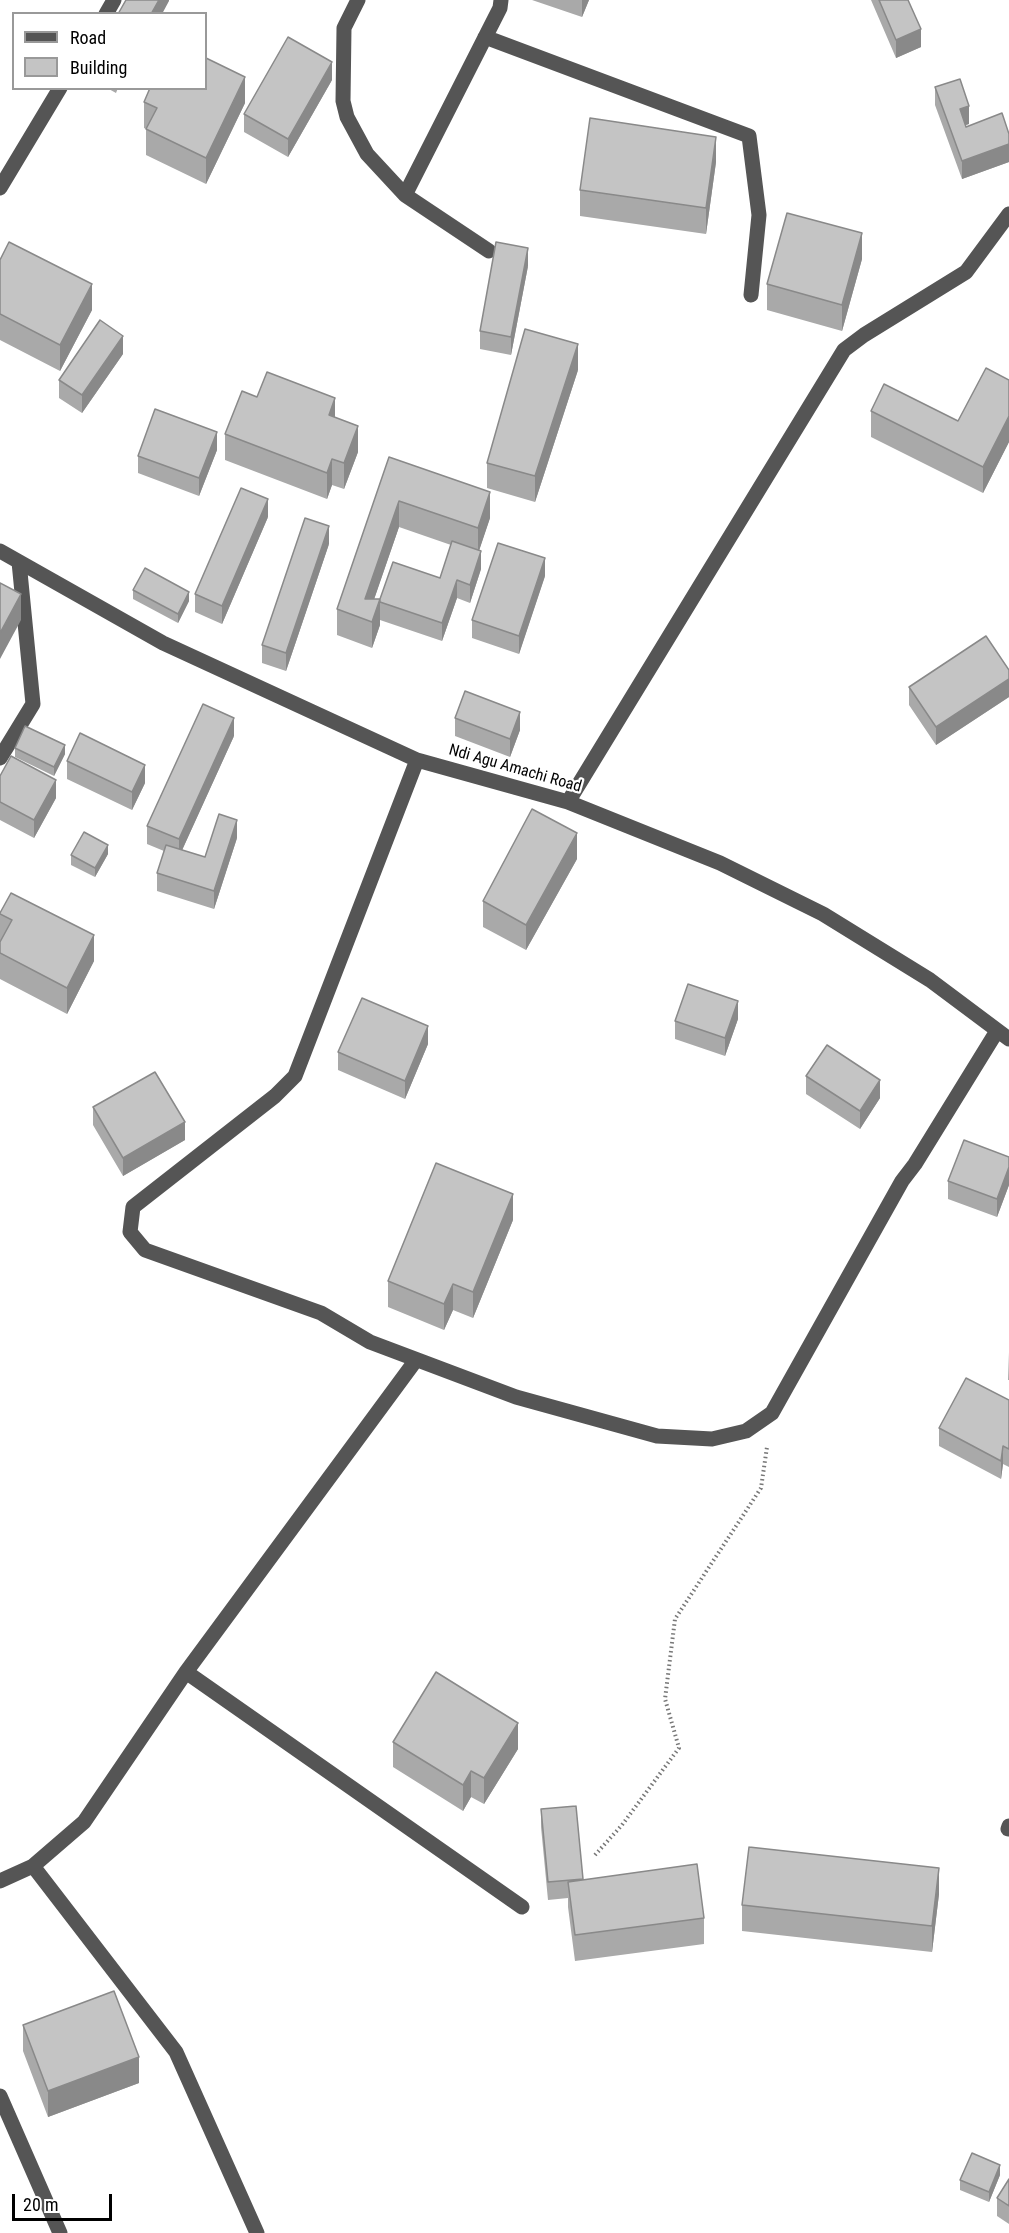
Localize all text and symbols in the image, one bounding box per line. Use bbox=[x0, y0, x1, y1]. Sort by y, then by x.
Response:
legend bbox=[12, 12, 207, 90]
text: Road bbox=[70, 27, 106, 48]
text: Building bbox=[70, 57, 127, 78]
street label: Ndi Agu Amachi Road bbox=[446, 741, 584, 797]
scale bar bbox=[15, 2182, 116, 2220]
text: 20 m bbox=[23, 2194, 58, 2215]

